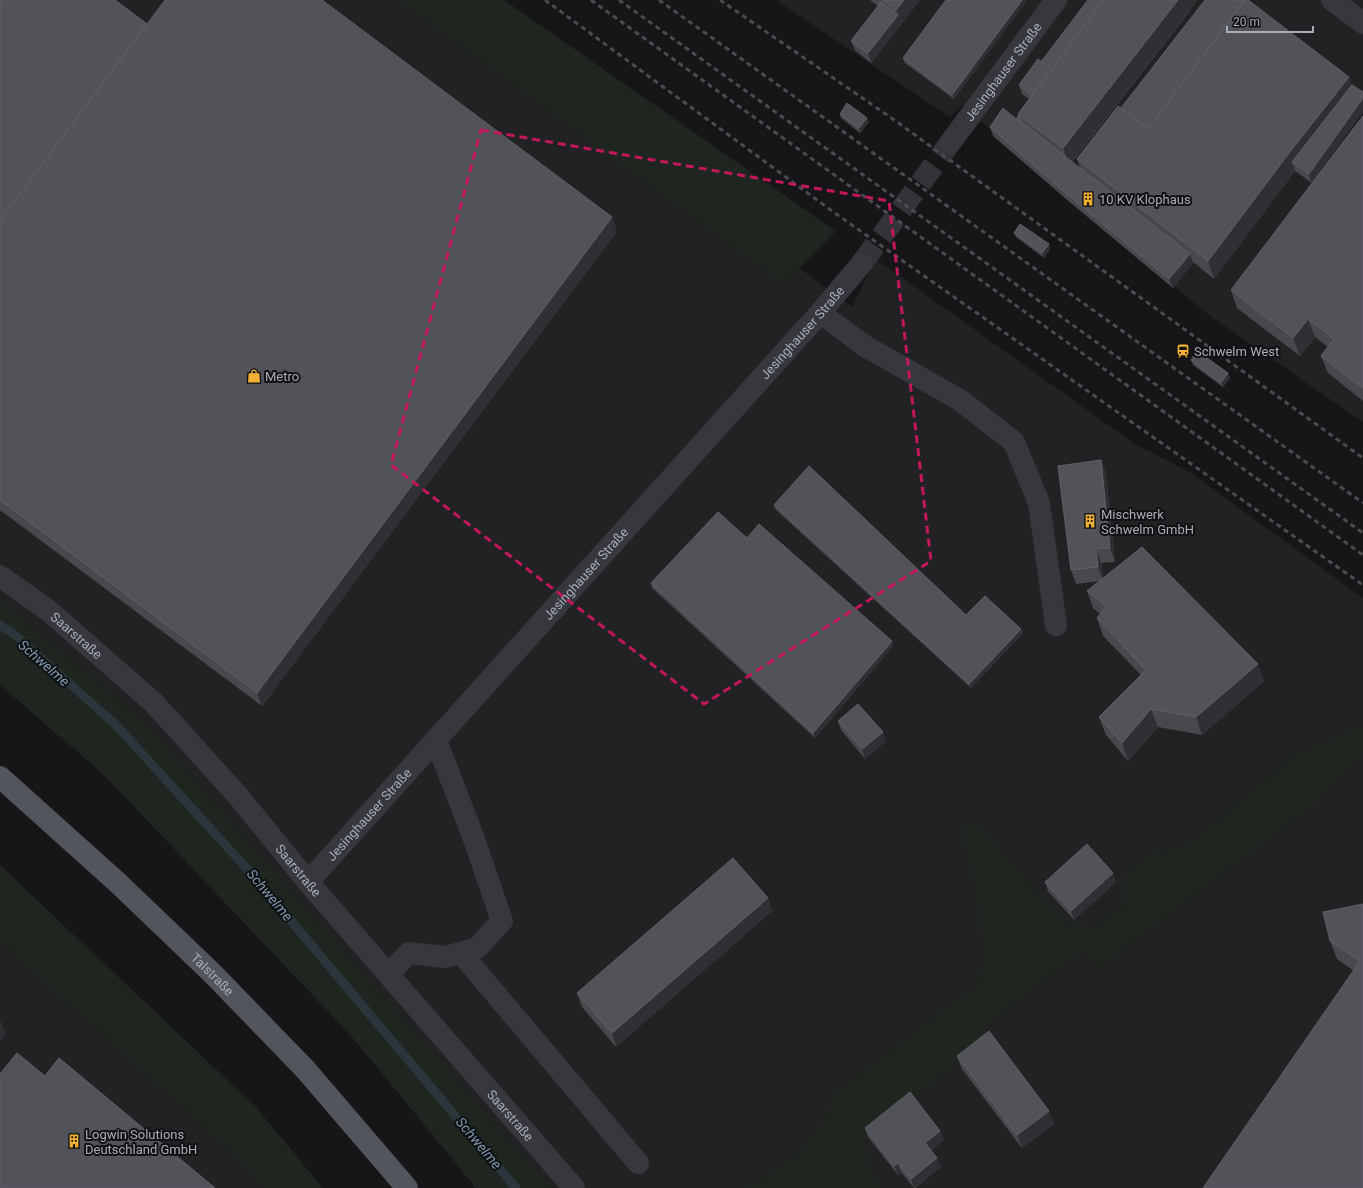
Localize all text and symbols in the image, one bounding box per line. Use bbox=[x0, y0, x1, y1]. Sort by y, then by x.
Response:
scale bar bbox=[1227, 8, 1313, 34]
text: 20 m bbox=[1233, 15, 1260, 29]
street label: Jesinghauser Straße bbox=[962, 19, 1045, 124]
building icon: 10 KV Klophaus bbox=[1080, 191, 1096, 207]
place label: 10 KV Klophaus bbox=[1099, 192, 1191, 207]
street label: Jesinghauser Straße bbox=[757, 283, 847, 382]
station icon: Schwelm West bbox=[1175, 343, 1191, 359]
place label: Schwelm West bbox=[1194, 344, 1279, 359]
shop icon: Metro bbox=[246, 368, 262, 384]
place label: Metro bbox=[265, 369, 299, 384]
place label: Mischwerk Schwelm GmbH bbox=[1101, 507, 1194, 537]
building icon: Mischwerk Schwelm GmbH bbox=[1082, 513, 1098, 529]
street label: Jesinghauser Straße bbox=[540, 524, 631, 623]
street label: Saarstraße bbox=[48, 609, 105, 662]
water label: Schwelme bbox=[15, 636, 73, 690]
street label: Jesinghauser Straße bbox=[323, 765, 414, 864]
street label: Saarstraße bbox=[273, 841, 325, 899]
water label: Schwelme bbox=[244, 866, 296, 924]
street label: Talstraße bbox=[188, 950, 237, 999]
street label: Saarstraße bbox=[484, 1086, 537, 1144]
water label: Schwelme bbox=[453, 1114, 505, 1172]
place label: Logwin Solutions Deutschland GmbH bbox=[85, 1127, 197, 1157]
building icon: Logwin Solutions Deutschland GmbH bbox=[66, 1133, 82, 1149]

